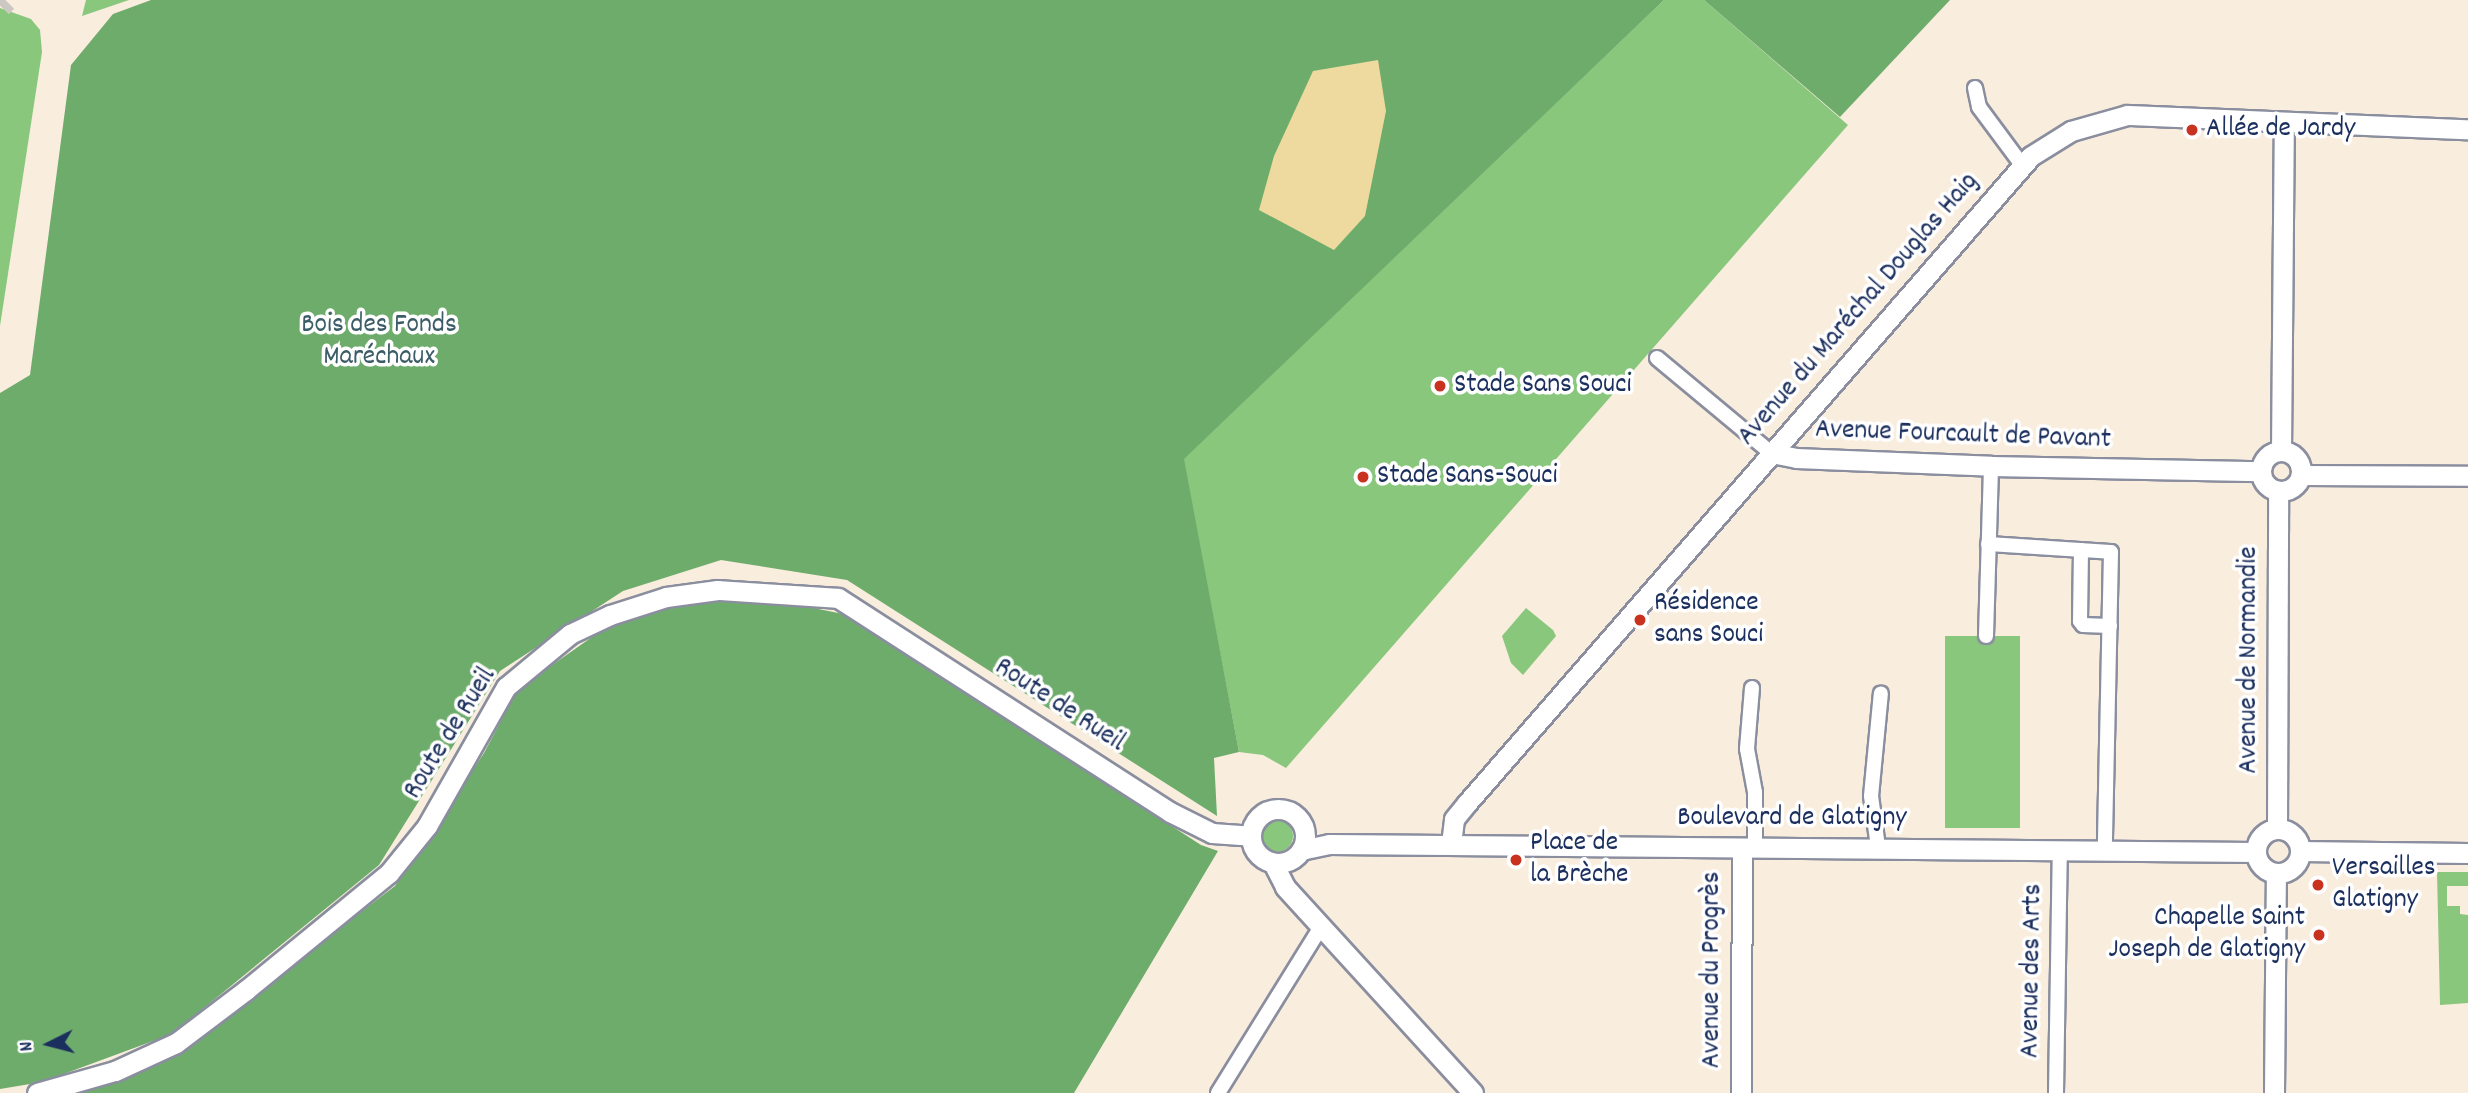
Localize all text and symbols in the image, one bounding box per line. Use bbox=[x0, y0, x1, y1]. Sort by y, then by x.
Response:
place label: Allée de Jardy bbox=[2206, 113, 2355, 147]
marker: Allée de Jardy bbox=[2184, 122, 2200, 138]
street label: Avenue du Maréchal Douglas Haig bbox=[1731, 167, 1987, 453]
park label: Bois des Fonds Maréchaux bbox=[301, 309, 457, 375]
place label: Stade Sans Souci bbox=[1454, 369, 1632, 403]
marker: Stade Sans Souci bbox=[1432, 378, 1448, 394]
street label: Avenue Fourcault de Pavant bbox=[1814, 414, 2112, 458]
place label: Stade Sans-Souci bbox=[1377, 460, 1558, 494]
marker: Stade Sans-Souci bbox=[1355, 469, 1371, 485]
street label: Avenue de Normandie bbox=[2233, 546, 2267, 774]
place label: Résidence sans Souci bbox=[1654, 587, 1763, 653]
marker: Résidence sans Souci bbox=[1632, 612, 1648, 628]
street label: Route de Rueil bbox=[987, 651, 1131, 761]
street label: Route de Rueil bbox=[397, 662, 505, 806]
street label: Boulevard de Glatigny bbox=[1677, 802, 1907, 836]
place label: Place de la Brèche bbox=[1530, 827, 1628, 893]
marker: Place de la Brèche bbox=[1508, 852, 1524, 868]
place label: Versailles Glatigny bbox=[2332, 852, 2436, 918]
street label: Avenue du Progrès bbox=[1696, 872, 1730, 1068]
marker: Versailles Glatigny bbox=[2310, 877, 2326, 893]
street label: Avenue des Arts bbox=[2015, 883, 2051, 1059]
place label: Chapelle Saint Joseph de Glatigny bbox=[2108, 902, 2305, 968]
marker: Chapelle Saint Joseph de Glatigny bbox=[2311, 927, 2327, 943]
north arrow bbox=[14, 1009, 84, 1079]
text: N bbox=[14, 1040, 42, 1052]

